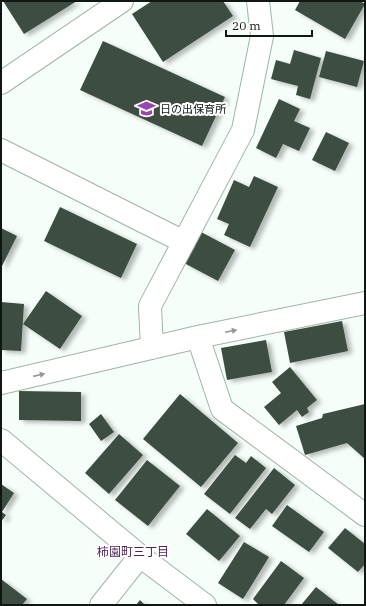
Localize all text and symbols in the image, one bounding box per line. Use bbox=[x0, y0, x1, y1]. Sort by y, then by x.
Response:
scale bar bbox=[226, 12, 312, 38]
text: 20 m bbox=[232, 18, 261, 33]
school or university icon: 日の出保育所 bbox=[137, 99, 157, 119]
place label: 日の出保育所 bbox=[160, 102, 227, 116]
one-way arrow bbox=[225, 327, 238, 333]
one-way arrow bbox=[33, 371, 45, 377]
district label: 柿園町三丁目 bbox=[97, 544, 169, 559]

